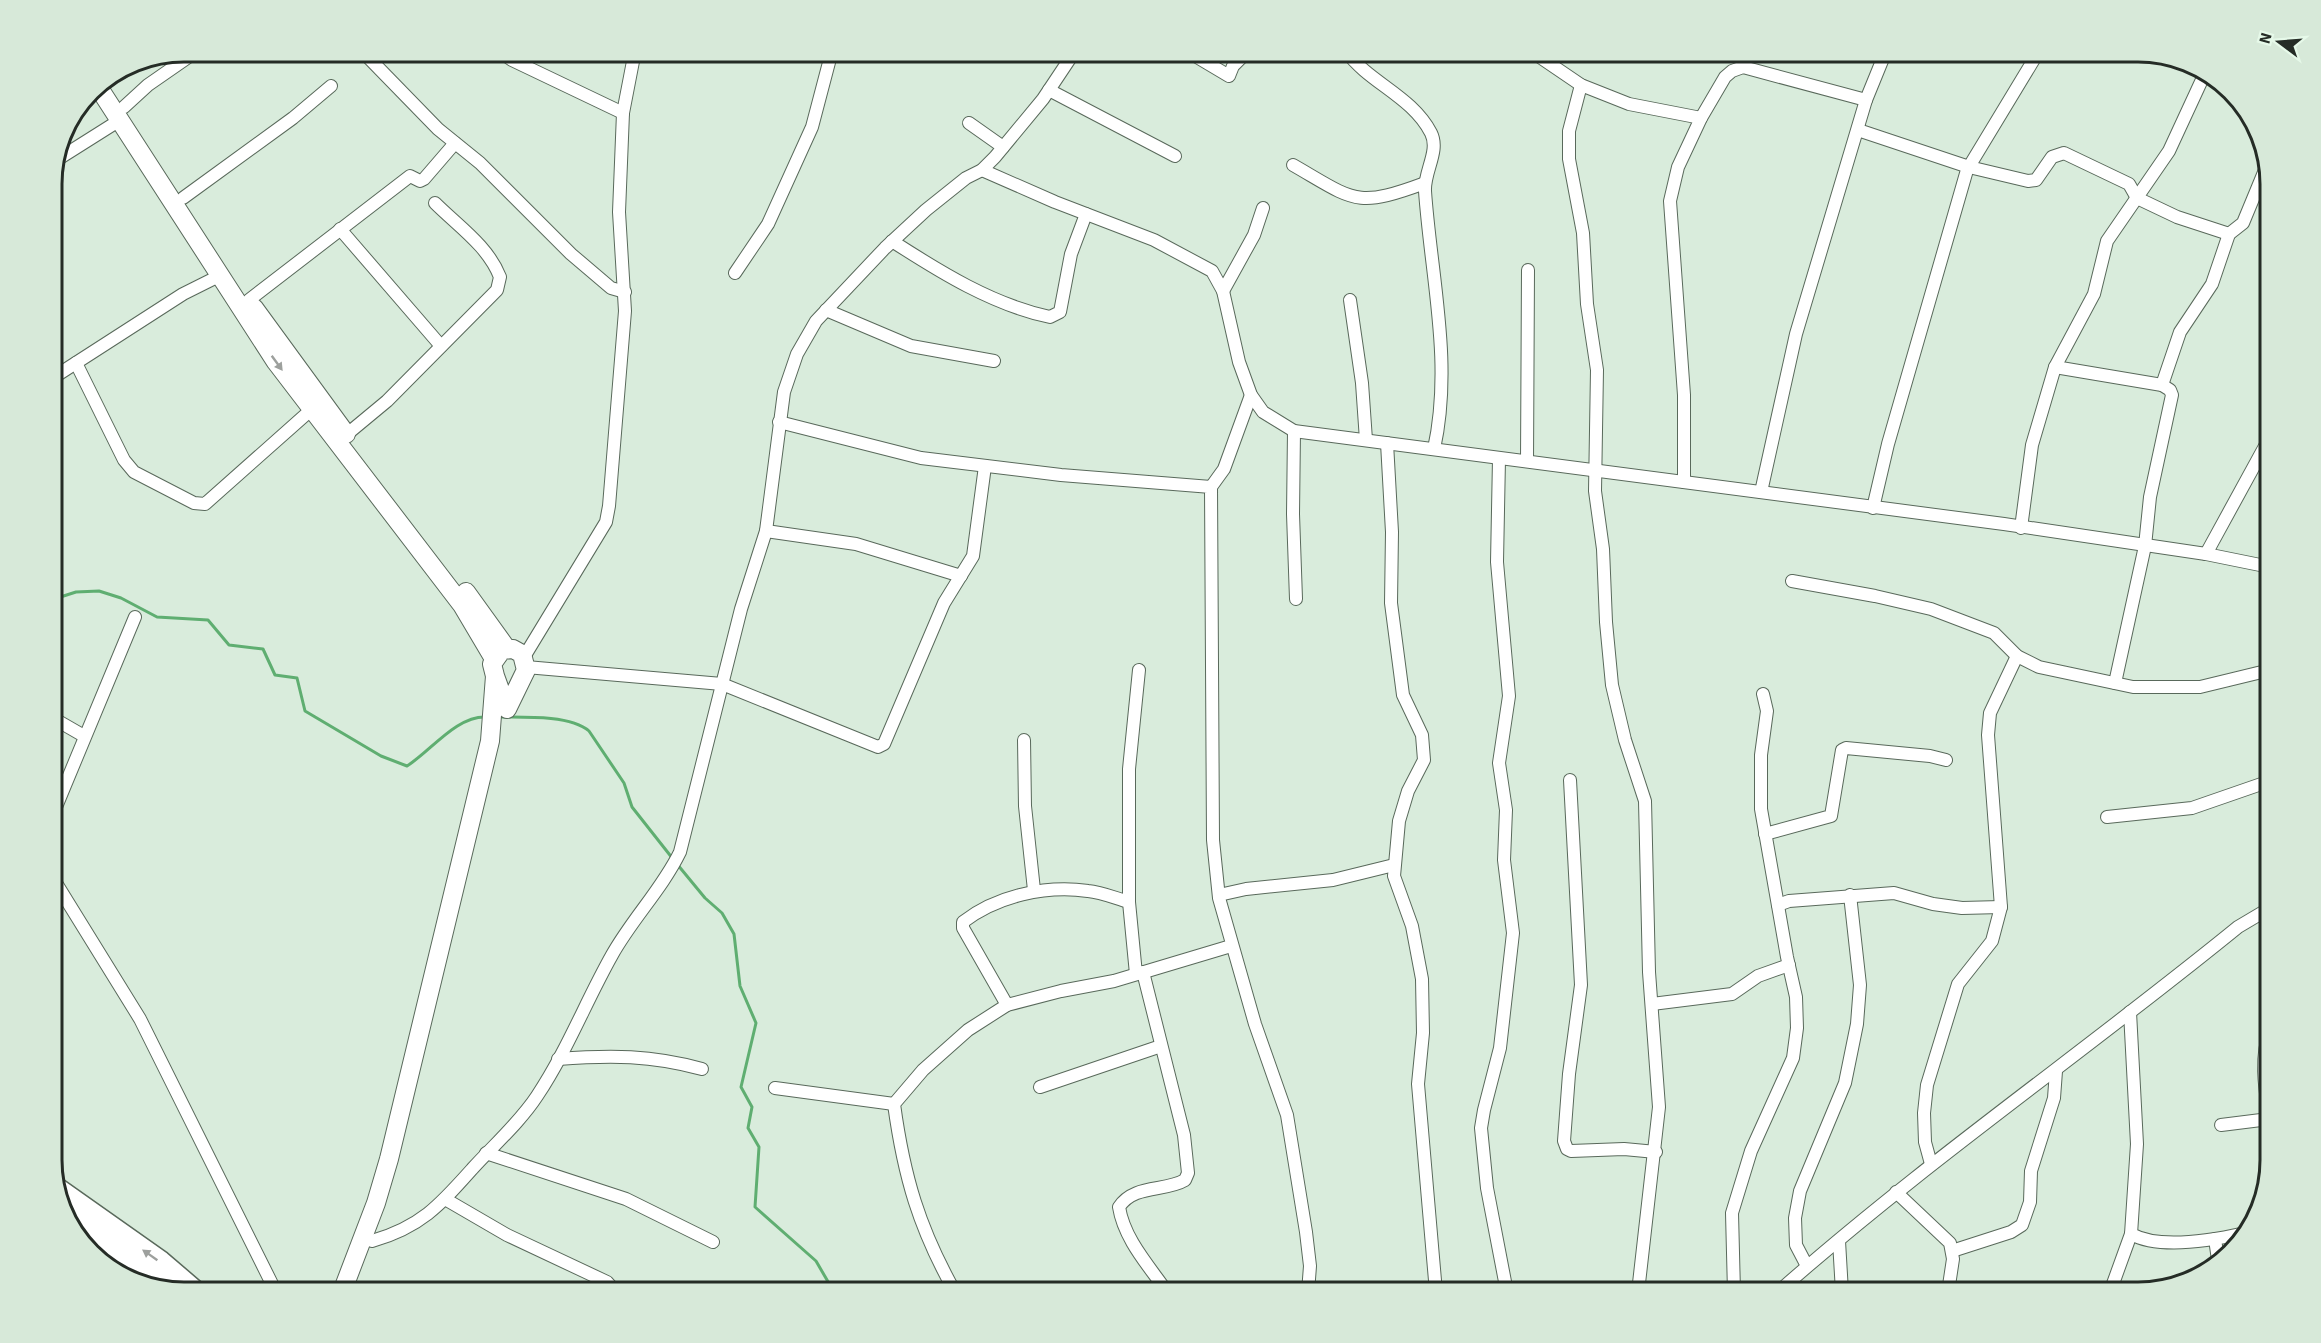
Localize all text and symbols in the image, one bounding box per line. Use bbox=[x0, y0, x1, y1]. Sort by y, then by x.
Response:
north arrow bbox=[2249, 12, 2309, 72]
text: N bbox=[2254, 30, 2278, 46]
one-way arrow bbox=[271, 355, 283, 371]
one-way arrow bbox=[142, 1250, 158, 1261]

